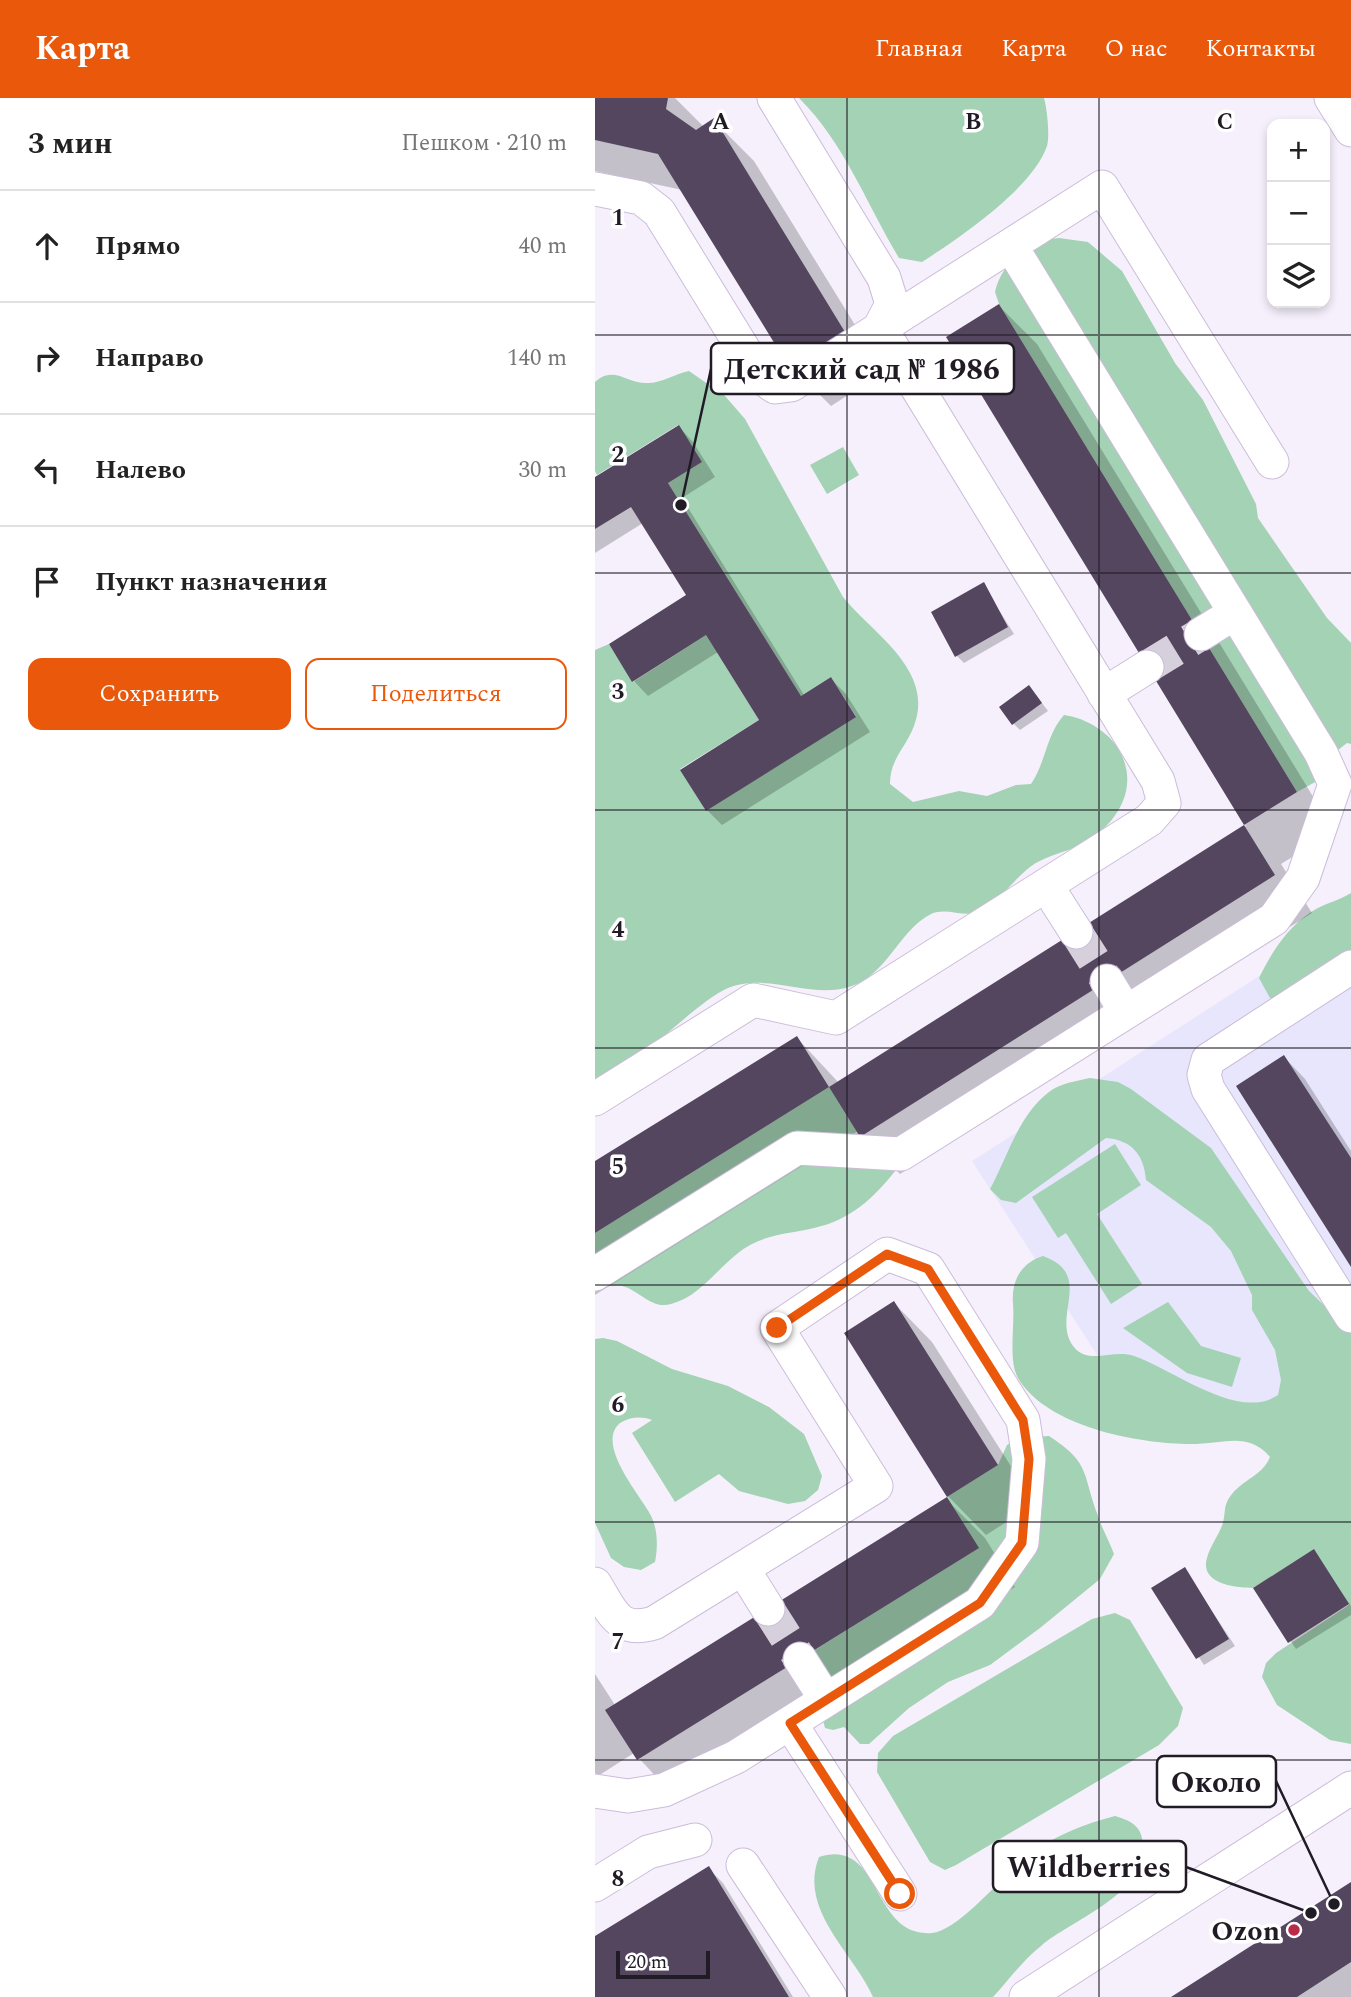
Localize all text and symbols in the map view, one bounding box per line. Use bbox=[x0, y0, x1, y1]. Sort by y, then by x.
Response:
text: Карта bbox=[35, 24, 130, 74]
text: Главная bbox=[875, 31, 963, 67]
text: Карта bbox=[1001, 31, 1067, 67]
text: О нас bbox=[1105, 31, 1168, 67]
text: Контакты bbox=[1206, 31, 1316, 67]
text: A bbox=[712, 105, 730, 140]
text: B bbox=[965, 105, 981, 140]
text: C bbox=[1217, 105, 1233, 140]
map controls bbox=[1267, 119, 1330, 308]
button: + bbox=[1267, 119, 1330, 182]
text: 3 мин bbox=[28, 121, 113, 167]
text: Пешком · 210 m bbox=[401, 126, 567, 161]
button: − bbox=[1267, 182, 1330, 245]
text: 1 bbox=[612, 201, 624, 236]
text: Прямо bbox=[95, 226, 180, 266]
icon: ahead bbox=[28, 227, 66, 265]
text: 40 m bbox=[518, 229, 567, 264]
button: layers bbox=[1267, 245, 1330, 308]
text: Направо bbox=[95, 338, 204, 378]
icon: right bbox=[28, 339, 66, 377]
text: 140 m bbox=[507, 341, 567, 376]
callout: Детский сад № 1986 bbox=[711, 343, 1014, 394]
text: Детский сад № 1986 bbox=[724, 347, 1000, 393]
text: 2 bbox=[612, 438, 625, 473]
text: Налево bbox=[95, 450, 186, 490]
icon: left bbox=[28, 451, 66, 489]
text: 30 m bbox=[518, 453, 567, 488]
text: Пункт назначения bbox=[95, 562, 328, 602]
icon: arrive bbox=[28, 563, 66, 601]
button: Сохранить bbox=[28, 658, 291, 730]
button: Поделиться bbox=[305, 658, 567, 730]
text: 3 bbox=[612, 675, 625, 710]
text: 4 bbox=[612, 913, 625, 948]
text: 5 bbox=[612, 1150, 624, 1185]
route end bbox=[761, 1312, 792, 1343]
text: 6 bbox=[612, 1388, 625, 1423]
text: 7 bbox=[612, 1625, 624, 1660]
callout: Около bbox=[1157, 1756, 1276, 1807]
text: Около bbox=[1171, 1760, 1261, 1806]
callout: Wildberries bbox=[993, 1841, 1186, 1892]
text: Wildberries bbox=[1007, 1845, 1171, 1891]
text: 8 bbox=[612, 1862, 624, 1897]
route start bbox=[884, 1878, 915, 1909]
place label: Ozon bbox=[1211, 1910, 1280, 1953]
marker: Ozon bbox=[1286, 1922, 1302, 1938]
scale bar bbox=[616, 1948, 711, 1980]
text: 20 m bbox=[627, 1948, 667, 1977]

